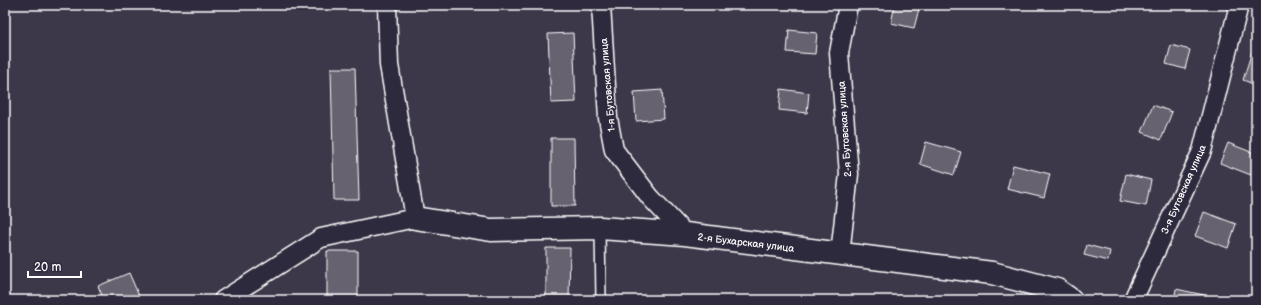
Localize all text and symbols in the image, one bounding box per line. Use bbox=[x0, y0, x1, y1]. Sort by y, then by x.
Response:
street label: 1-я Бутовская улица bbox=[598, 37, 618, 132]
street label: 2-я Бутовская улица bbox=[836, 80, 854, 177]
street label: 3-я Бутовская улица bbox=[1159, 143, 1209, 236]
street label: 2-я Бухарская улица bbox=[697, 231, 795, 255]
scale bar bbox=[28, 253, 81, 279]
text: 20 m bbox=[34, 260, 61, 275]

